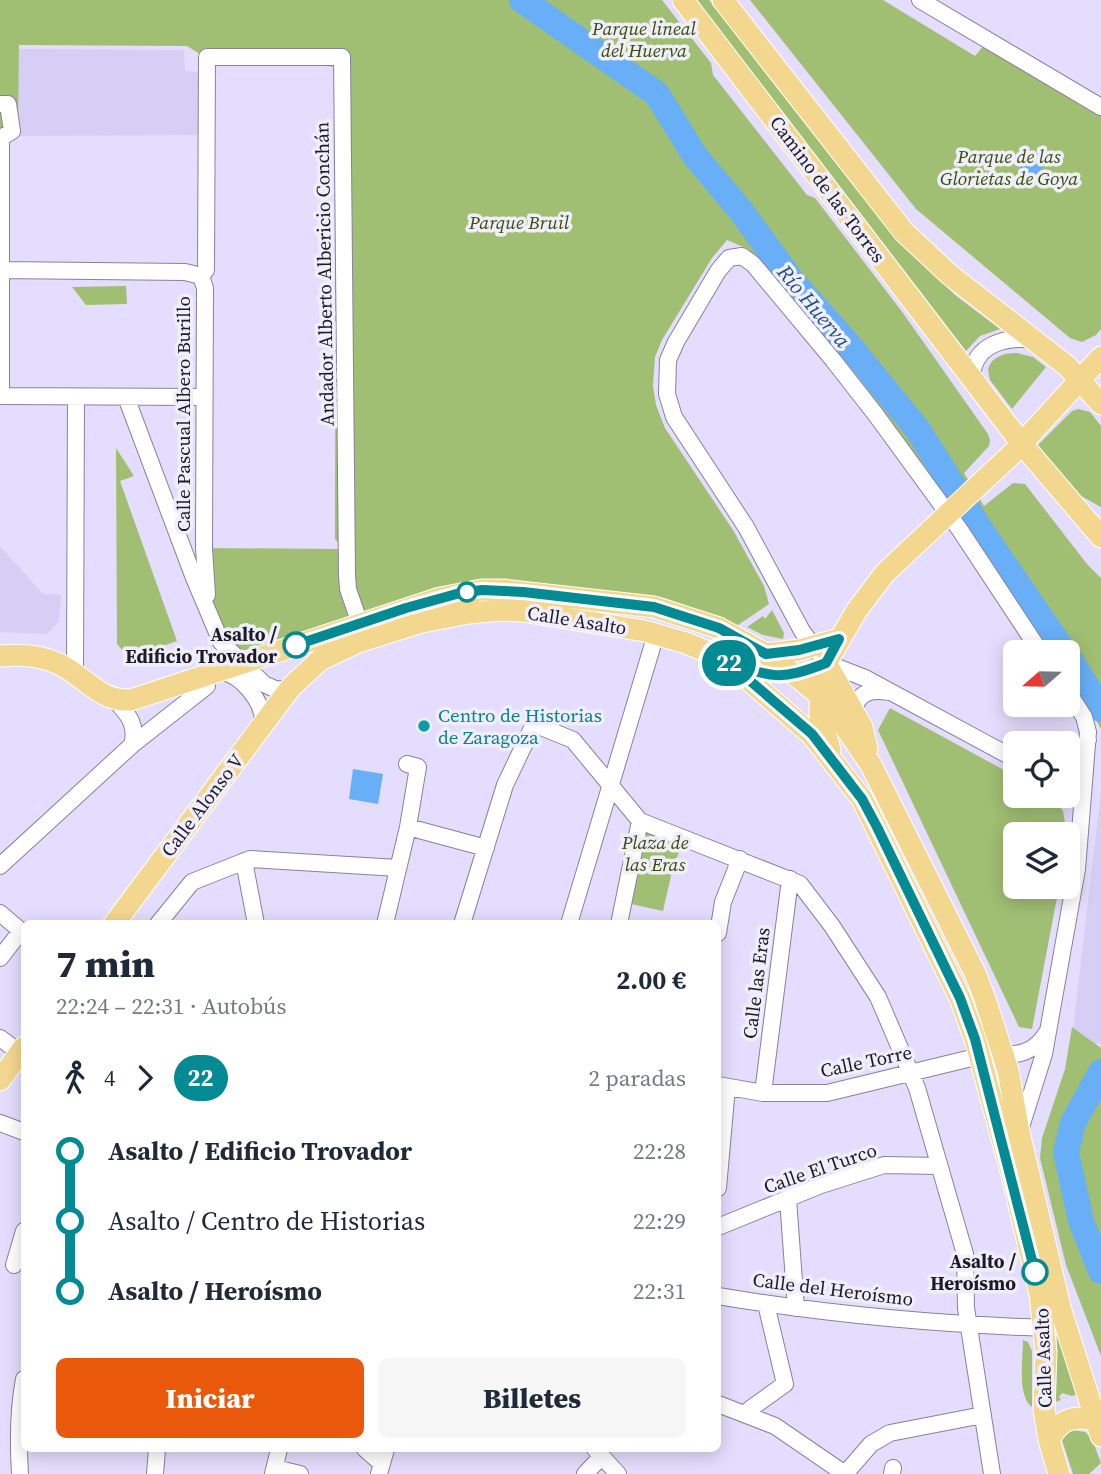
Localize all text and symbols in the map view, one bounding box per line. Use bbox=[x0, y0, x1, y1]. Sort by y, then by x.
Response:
park label: Parque lineal del Huerva bbox=[591, 15, 697, 63]
street label: Camino de las Torres bbox=[764, 110, 892, 268]
street label: Andador Alberto Albericio Conchán bbox=[308, 122, 340, 426]
park label: Parque de las Glorietas de Goya bbox=[940, 143, 1078, 191]
park label: Parque Bruil bbox=[468, 209, 570, 235]
water label: Río Huerva bbox=[770, 258, 857, 354]
street label: Calle Pascual Albero Burillo bbox=[170, 296, 196, 532]
unlabelled marker bbox=[457, 582, 477, 602]
street label: Calle Asalto bbox=[526, 599, 628, 641]
place label: Asalto / Edificio Trovador bbox=[125, 621, 278, 669]
marker: Asalto / Edificio Trovador bbox=[283, 632, 309, 658]
line badge: 22 bbox=[698, 640, 760, 686]
north arrow bbox=[1003, 640, 1080, 718]
map controls bbox=[1003, 640, 1080, 899]
text: 22 bbox=[716, 646, 742, 679]
place label: Centro de Historias de Zaragoza bbox=[438, 702, 602, 750]
marker: Centro de Historias de Zaragoza bbox=[416, 718, 432, 734]
button: locate bbox=[1003, 731, 1080, 808]
street label: Calle Alonso V bbox=[155, 748, 249, 862]
button: layers bbox=[1003, 822, 1080, 899]
park label: Plaza de las Eras bbox=[621, 829, 689, 877]
street label: Calle las Eras bbox=[736, 926, 776, 1040]
text: 7 min bbox=[56, 938, 155, 990]
text: 2.00 € bbox=[616, 962, 686, 998]
text: 22:24 – 22:31 · Autobús bbox=[56, 990, 286, 1022]
street label: Calle Torre bbox=[818, 1039, 914, 1083]
icon: walk bbox=[56, 1059, 94, 1097]
icon: forward bbox=[126, 1059, 164, 1097]
text: 22 bbox=[188, 1061, 214, 1094]
text: 4 bbox=[104, 1062, 116, 1094]
text: 2 paradas bbox=[588, 1062, 686, 1094]
text: Asalto / Edificio Trovador bbox=[108, 1133, 412, 1169]
text: 22:28 bbox=[633, 1135, 686, 1167]
street label: Calle El Turco bbox=[760, 1137, 880, 1199]
text: Asalto / Centro de Historias bbox=[108, 1203, 425, 1239]
text: 22:29 bbox=[633, 1205, 686, 1237]
place label: Asalto / Heroísmo bbox=[930, 1248, 1017, 1296]
marker: Asalto / Heroísmo bbox=[1022, 1259, 1048, 1285]
street label: Calle del Heroísmo bbox=[751, 1266, 915, 1312]
text: Asalto / Heroísmo bbox=[108, 1273, 322, 1309]
text: 22:31 bbox=[633, 1275, 686, 1307]
street label: Calle Asalto bbox=[1028, 1308, 1058, 1408]
button: Iniciar bbox=[56, 1358, 364, 1438]
button: Billetes bbox=[378, 1358, 686, 1438]

